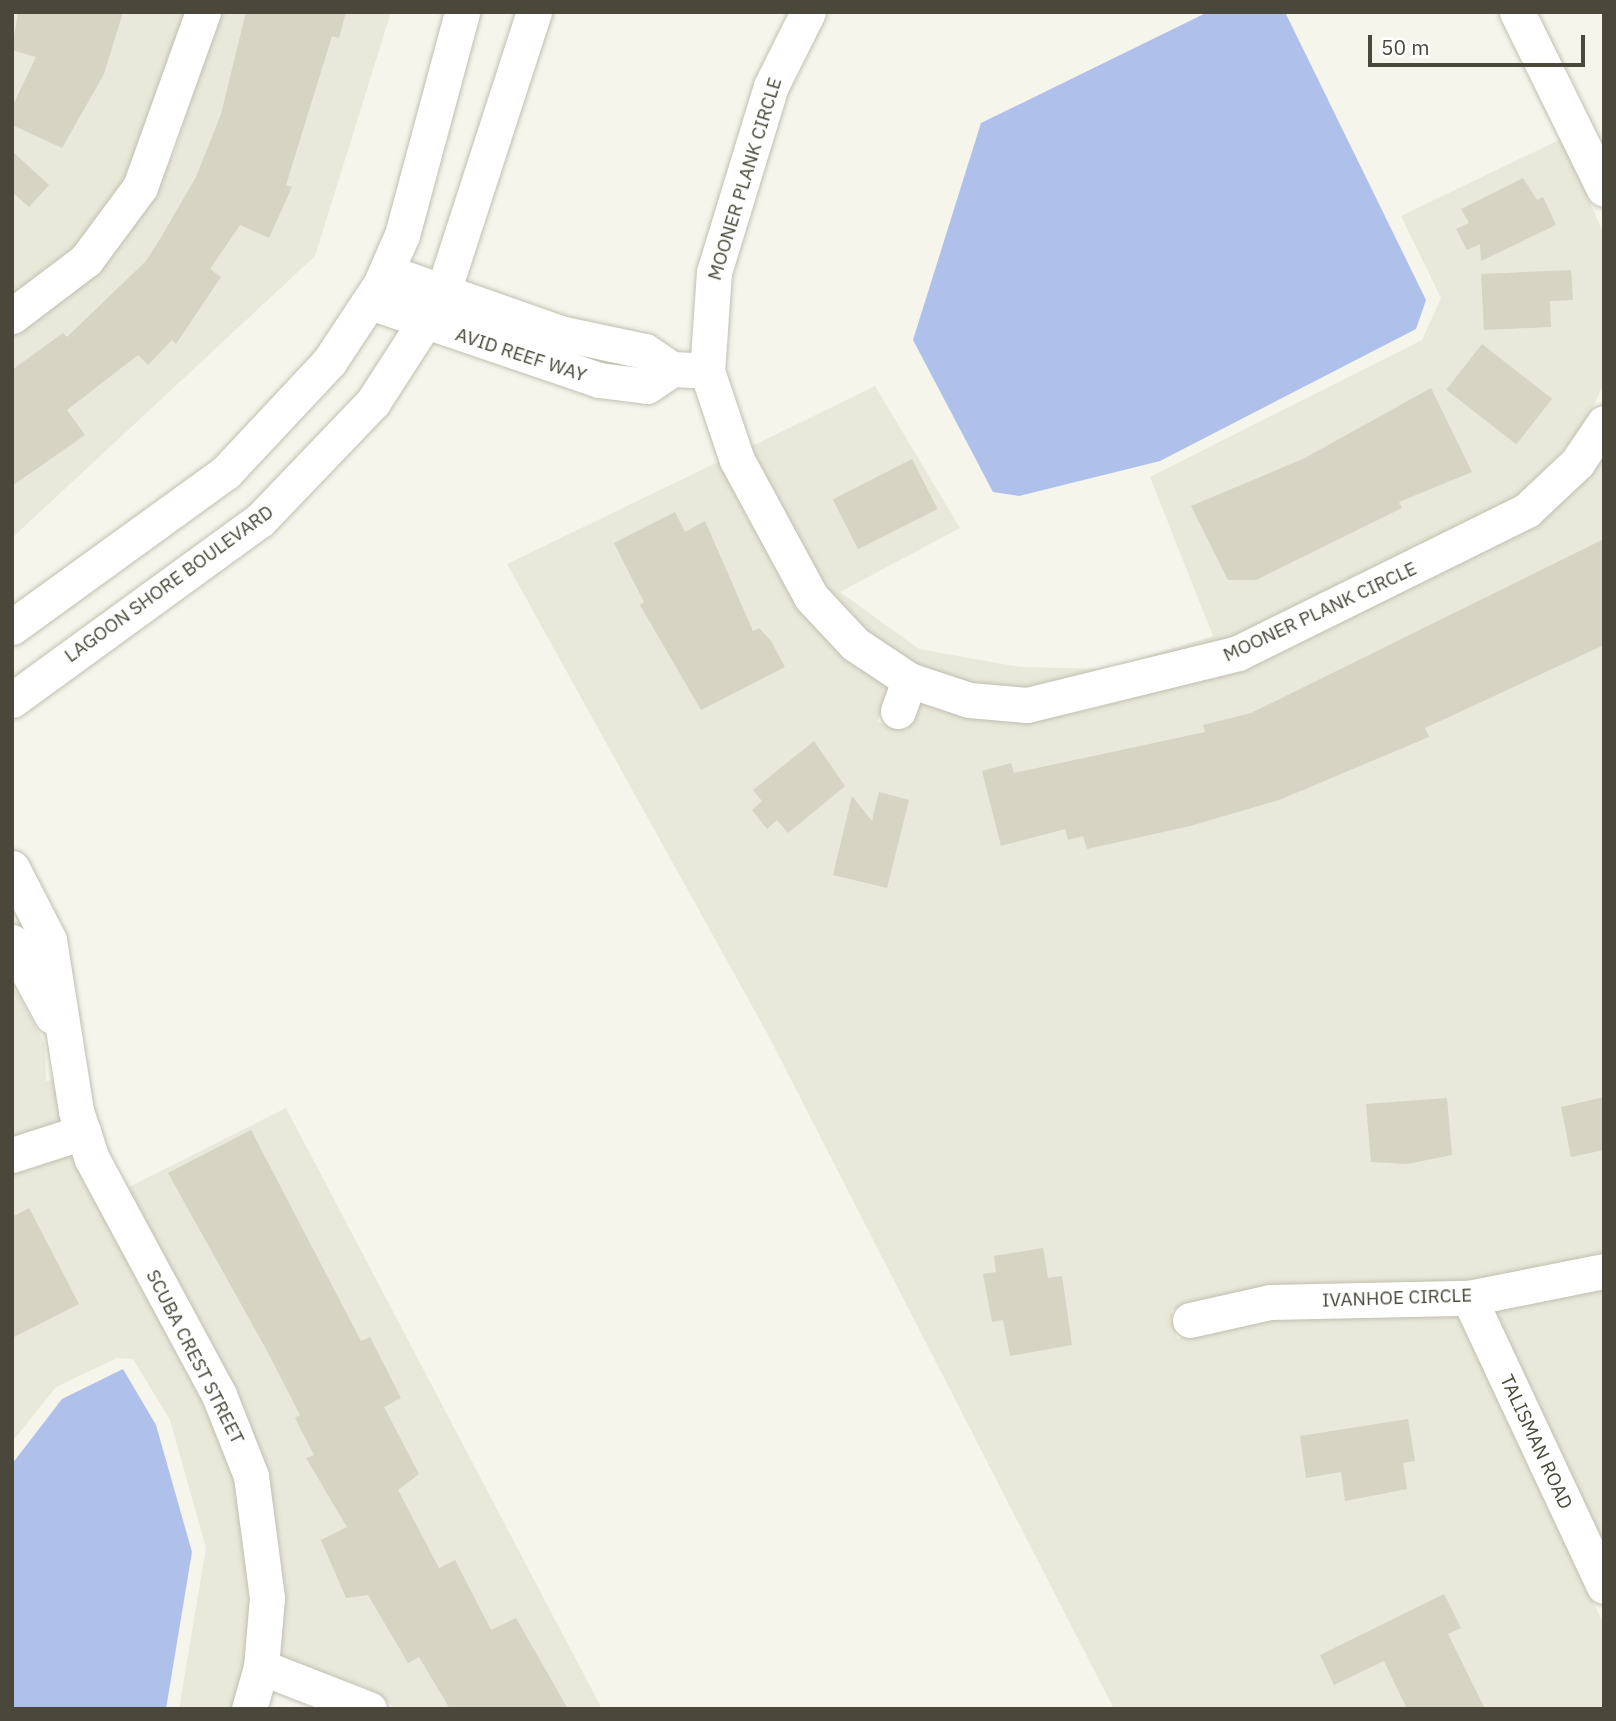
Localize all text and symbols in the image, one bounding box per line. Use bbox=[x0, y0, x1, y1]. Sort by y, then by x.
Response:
scale bar bbox=[1371, 21, 1588, 65]
text: 50 m bbox=[1381, 33, 1430, 61]
street label: MOONER PLANK CIRCLE bbox=[703, 75, 787, 283]
street label: AVID REEF WAY bbox=[453, 323, 589, 387]
street label: LAGOON SHORE BOULEVARD bbox=[60, 501, 278, 667]
street label: MOONER PLANK CIRCLE bbox=[1220, 557, 1420, 667]
street label: SCUBA CREST STREET bbox=[141, 1266, 249, 1448]
street label: IVANHOE CIRCLE bbox=[1322, 1284, 1472, 1312]
street label: TALISMAN ROAD bbox=[1495, 1371, 1577, 1513]

